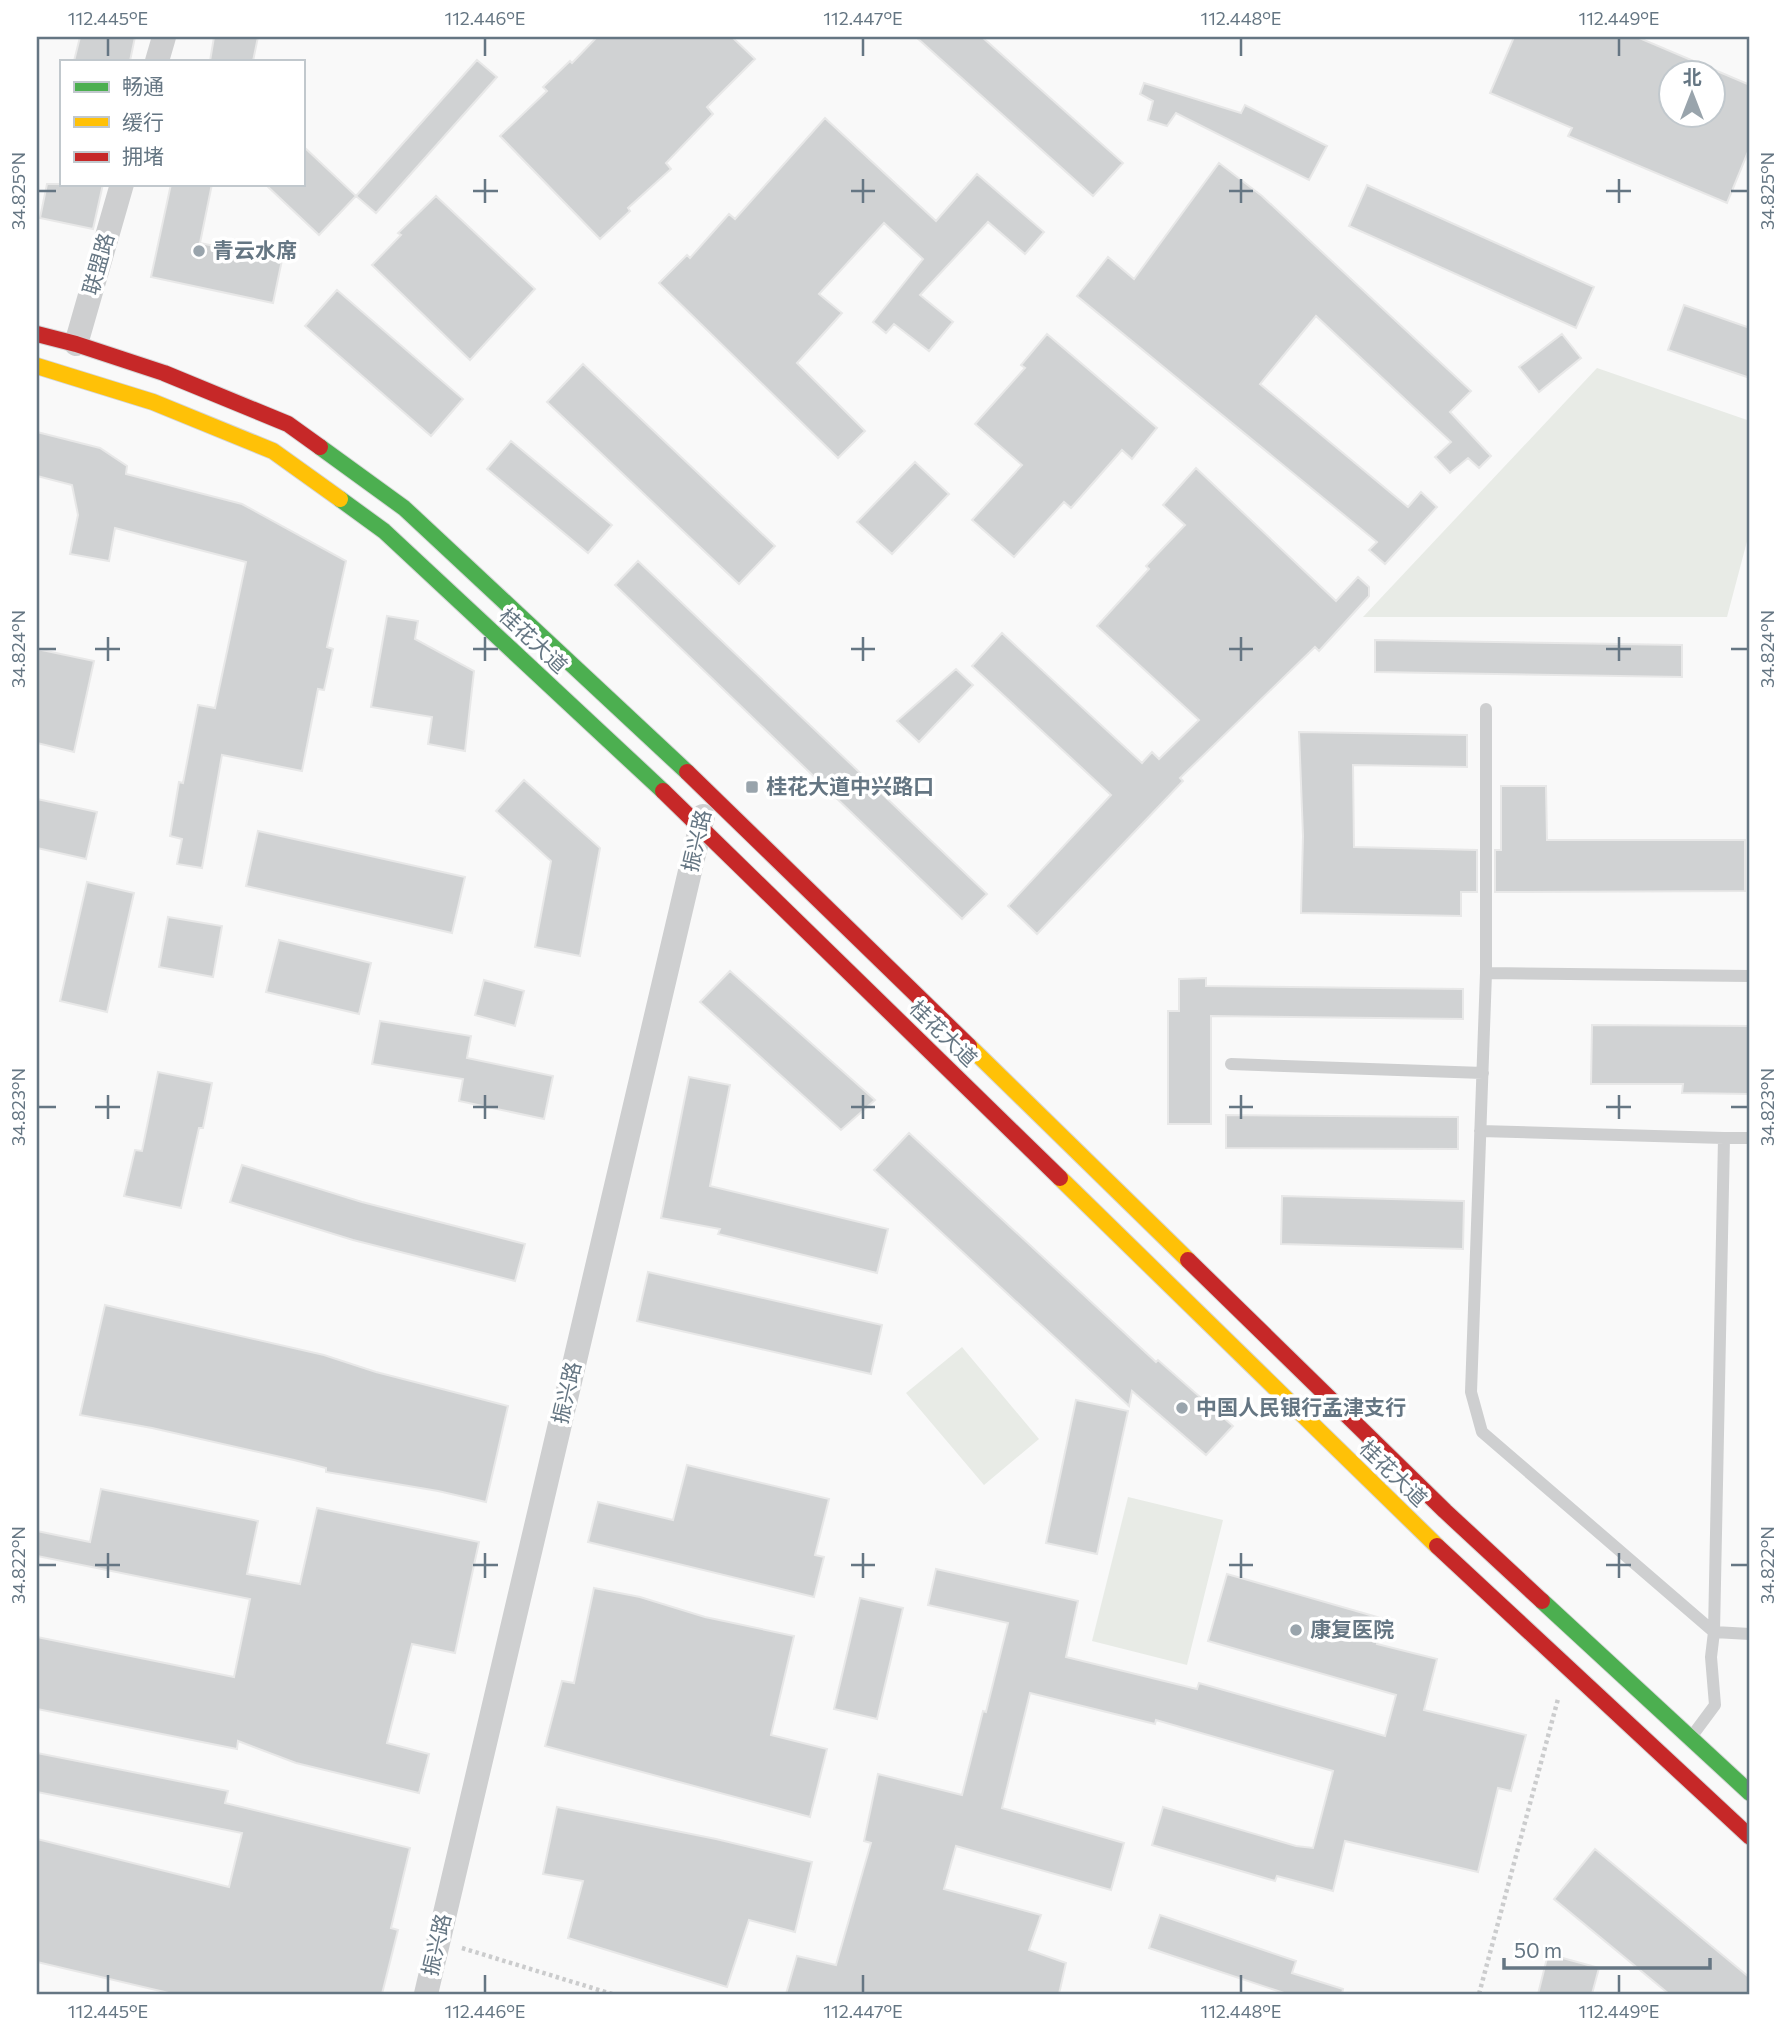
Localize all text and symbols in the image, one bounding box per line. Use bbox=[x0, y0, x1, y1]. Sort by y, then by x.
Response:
text: 112.445°E bbox=[68, 7, 148, 29]
text: 112.446°E bbox=[444, 7, 526, 29]
text: 112.447°E bbox=[823, 7, 903, 29]
text: 112.448°E bbox=[1200, 7, 1282, 29]
text: 112.449°E bbox=[1578, 7, 1660, 29]
legend bbox=[60, 60, 304, 186]
north arrow bbox=[1658, 60, 1728, 130]
text: 北 bbox=[1682, 65, 1702, 88]
text: 畅通 bbox=[122, 73, 164, 98]
text: 缓行 bbox=[122, 109, 164, 134]
text: 拥堵 bbox=[122, 143, 164, 168]
text: 34.825°N bbox=[7, 152, 29, 230]
text: 34.825°N bbox=[1756, 152, 1778, 230]
street label: 联盟路 bbox=[77, 230, 118, 297]
place label: 青云水席 bbox=[213, 237, 297, 262]
marker: 青云水席 bbox=[191, 243, 207, 259]
street label: 桂花大道 bbox=[495, 602, 573, 678]
text: 34.824°N bbox=[7, 610, 29, 688]
text: 34.824°N bbox=[1756, 610, 1778, 688]
place label: 桂花大道中兴路口 bbox=[766, 773, 934, 798]
marker: 桂花大道中兴路口 bbox=[744, 779, 760, 795]
street label: 振兴路 bbox=[676, 807, 715, 874]
street label: 桂花大道 bbox=[905, 995, 983, 1071]
text: 34.823°N bbox=[7, 1068, 29, 1146]
text: 34.823°N bbox=[1756, 1068, 1778, 1146]
street label: 振兴路 bbox=[546, 1359, 585, 1426]
place label: 中国人民银行孟津支行 bbox=[1196, 1394, 1406, 1419]
marker: 中国人民银行孟津支行 bbox=[1174, 1400, 1190, 1416]
street label: 桂花大道 bbox=[1355, 1435, 1433, 1511]
text: 34.822°N bbox=[7, 1526, 29, 1604]
text: 34.822°N bbox=[1756, 1526, 1778, 1604]
place label: 康复医院 bbox=[1310, 1616, 1394, 1641]
marker: 康复医院 bbox=[1288, 1622, 1304, 1638]
street label: 振兴路 bbox=[416, 1911, 455, 1978]
scale bar bbox=[1504, 1926, 1710, 1970]
text: 50 m bbox=[1514, 1937, 1562, 1962]
text: 112.445°E bbox=[68, 2000, 148, 2022]
text: 112.446°E bbox=[444, 2000, 526, 2022]
text: 112.447°E bbox=[823, 2000, 903, 2022]
text: 112.448°E bbox=[1200, 2000, 1282, 2022]
text: 112.449°E bbox=[1578, 2000, 1660, 2022]

